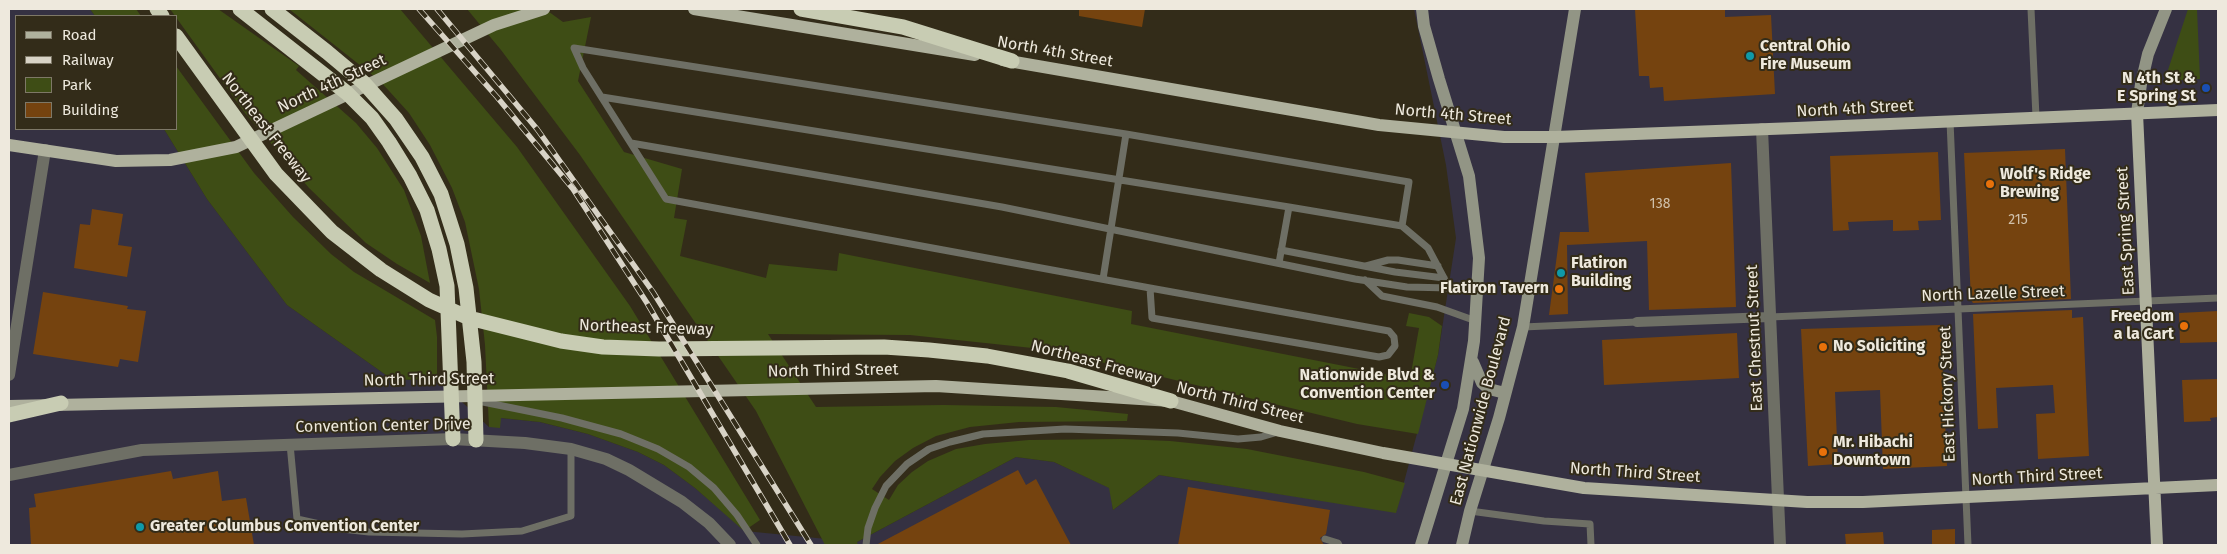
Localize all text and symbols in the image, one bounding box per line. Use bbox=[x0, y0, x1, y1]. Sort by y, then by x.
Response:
legend bbox=[15, 15, 178, 130]
text: Road bbox=[62, 26, 97, 44]
street label: North 4th Street bbox=[996, 32, 1114, 72]
place label: Central Ohio Fire Museum bbox=[1760, 37, 1851, 75]
marker: Central Ohio Fire Museum bbox=[1744, 50, 1756, 62]
text: Railway bbox=[62, 51, 114, 69]
street label: North 4th Street bbox=[275, 51, 389, 117]
street label: Northeast Freeway bbox=[217, 69, 315, 187]
place label: N 4th St & E Spring St bbox=[2117, 69, 2196, 107]
text: Park bbox=[62, 76, 92, 94]
marker: N 4th St & E Spring St bbox=[2200, 82, 2212, 94]
street label: North 4th Street bbox=[1796, 96, 1914, 122]
street label: North 4th Street bbox=[1394, 100, 1512, 130]
text: Building bbox=[62, 101, 118, 119]
place label: Wolf's Ridge Brewing bbox=[2000, 165, 2091, 203]
street label: East Spring Street bbox=[2113, 166, 2139, 296]
marker: Wolf's Ridge Brewing bbox=[1984, 178, 1996, 190]
house number: 138 bbox=[1650, 196, 1670, 212]
house number: 215 bbox=[2008, 212, 2028, 228]
place label: Flatiron Building bbox=[1571, 254, 1631, 292]
street label: East Chestnut Street bbox=[1743, 264, 1767, 412]
marker: Flatiron Building bbox=[1555, 267, 1567, 279]
place label: Flatiron Tavern bbox=[1440, 279, 1549, 299]
street label: North Lazelle Street bbox=[1921, 282, 2065, 306]
marker: Flatiron Tavern bbox=[1553, 283, 1565, 295]
place label: Freedom a la Cart bbox=[2111, 307, 2174, 345]
street label: East Nationwide Boulevard bbox=[1447, 314, 1515, 508]
street label: Northeast Freeway bbox=[579, 316, 713, 340]
marker: Freedom a la Cart bbox=[2178, 320, 2190, 332]
street label: East Hickory Street bbox=[1936, 325, 1960, 463]
street label: Northeast Freeway bbox=[1029, 336, 1163, 390]
place label: No Soliciting bbox=[1833, 337, 1925, 357]
marker: No Soliciting bbox=[1817, 341, 1829, 353]
street label: North Third Street bbox=[767, 360, 899, 382]
place label: Nationwide Blvd & Convention Center bbox=[1300, 366, 1435, 404]
street label: North Third Street bbox=[363, 369, 495, 391]
street label: North Third Street bbox=[1174, 378, 1306, 428]
marker: Nationwide Blvd & Convention Center bbox=[1439, 379, 1451, 391]
street label: Convention Center Drive bbox=[295, 415, 471, 437]
place label: Mr. Hibachi Downtown bbox=[1833, 433, 1913, 471]
marker: Mr. Hibachi Downtown bbox=[1817, 446, 1829, 458]
street label: North Third Street bbox=[1569, 459, 1701, 487]
street label: North Third Street bbox=[1971, 464, 2103, 490]
place label: Greater Columbus Convention Center bbox=[150, 517, 419, 537]
marker: Greater Columbus Convention Center bbox=[134, 521, 146, 533]

